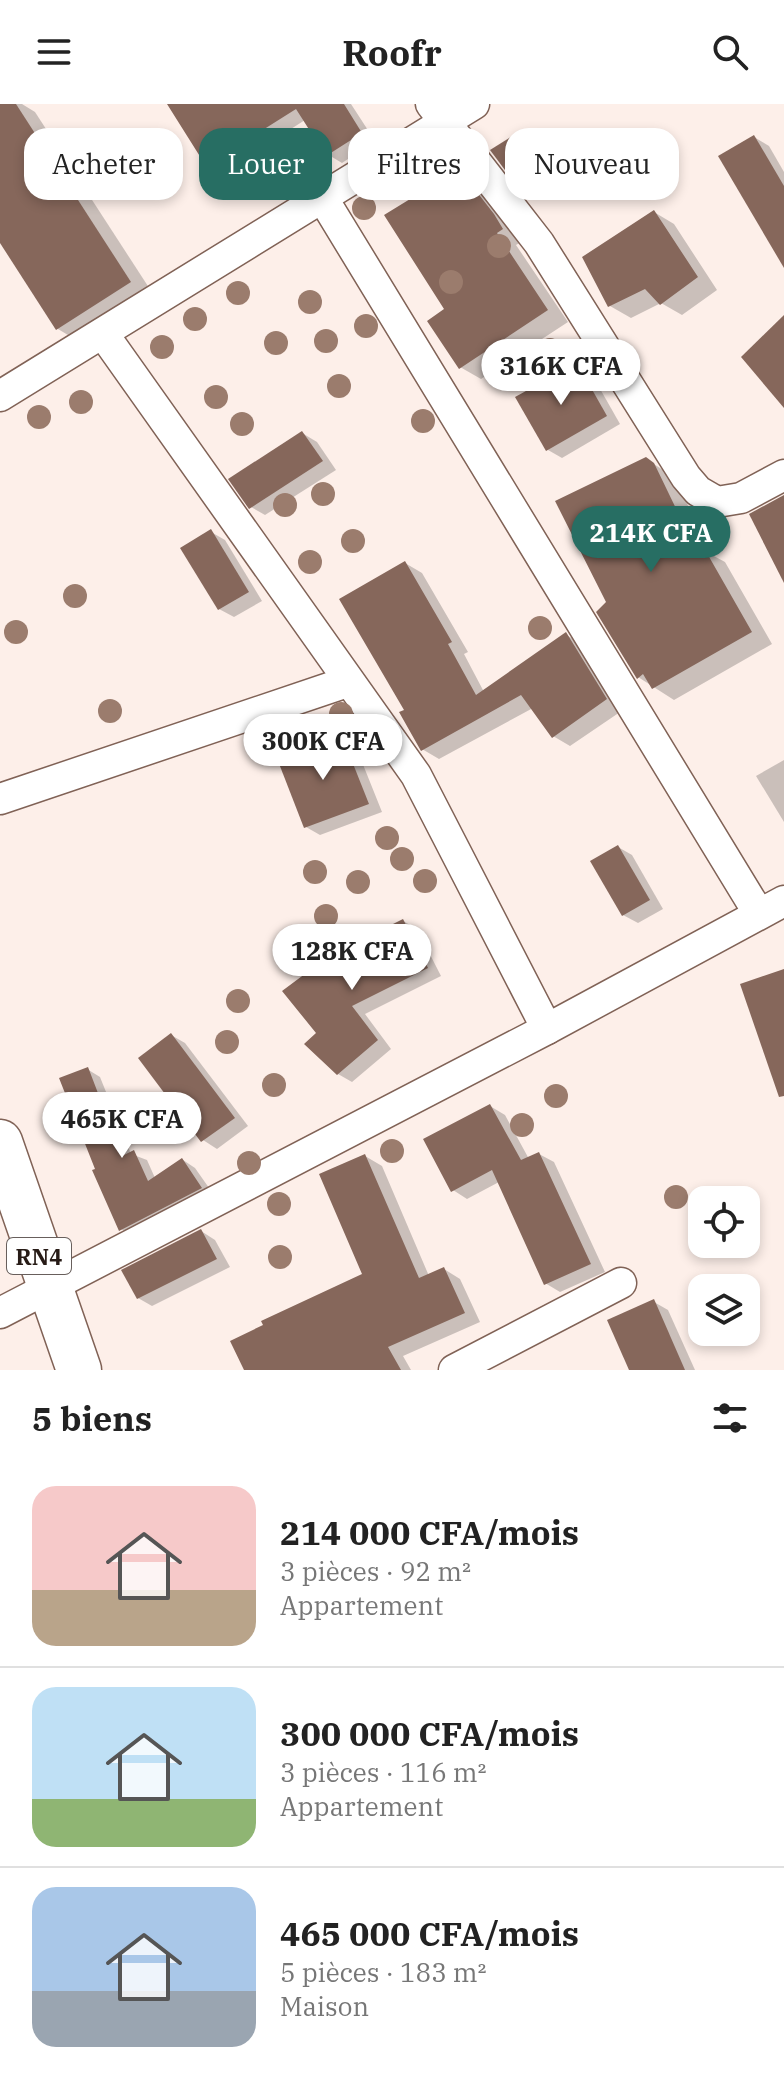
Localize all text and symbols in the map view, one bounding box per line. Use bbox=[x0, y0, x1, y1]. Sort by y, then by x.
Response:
text: Roofr bbox=[342, 29, 442, 76]
icon: menu bbox=[32, 30, 76, 74]
icon: search bbox=[708, 30, 752, 74]
chip: Acheter bbox=[24, 128, 183, 200]
chip: Louer bbox=[199, 128, 332, 200]
chip: Filtres bbox=[348, 128, 489, 200]
chip: Nouveau bbox=[505, 128, 679, 200]
pin: 316K CFA bbox=[478, 339, 644, 407]
text: 316K CFA bbox=[499, 348, 623, 382]
pin: 214K CFA bbox=[568, 506, 734, 574]
text: 214K CFA bbox=[589, 515, 713, 549]
pin: 300K CFA bbox=[240, 714, 406, 782]
text: 300K CFA bbox=[261, 723, 385, 757]
pin: 128K CFA bbox=[269, 924, 435, 992]
text: 128K CFA bbox=[290, 933, 414, 967]
pin: 465K CFA bbox=[39, 1092, 205, 1160]
text: 465K CFA bbox=[60, 1101, 184, 1135]
map controls bbox=[688, 1186, 760, 1346]
button: locate bbox=[688, 1186, 760, 1258]
road number: RN4 bbox=[7, 1238, 71, 1274]
button: layers bbox=[688, 1274, 760, 1346]
text: 5 biens bbox=[32, 1396, 152, 1440]
icon: filters bbox=[708, 1396, 752, 1440]
text: 214 000 CFA/mois bbox=[280, 1510, 579, 1554]
icon: home bbox=[96, 1518, 192, 1614]
text: 3 pièces · 92 m² bbox=[280, 1554, 471, 1588]
text: Appartement bbox=[280, 1588, 443, 1622]
text: 300 000 CFA/mois bbox=[280, 1711, 579, 1755]
icon: home bbox=[96, 1719, 192, 1815]
text: 3 pièces · 116 m² bbox=[280, 1755, 487, 1789]
text: Appartement bbox=[280, 1789, 443, 1823]
text: 465 000 CFA/mois bbox=[280, 1911, 579, 1955]
icon: home bbox=[96, 1919, 192, 2015]
text: 5 pièces · 183 m² bbox=[280, 1955, 487, 1989]
text: Maison bbox=[280, 1989, 369, 2023]

